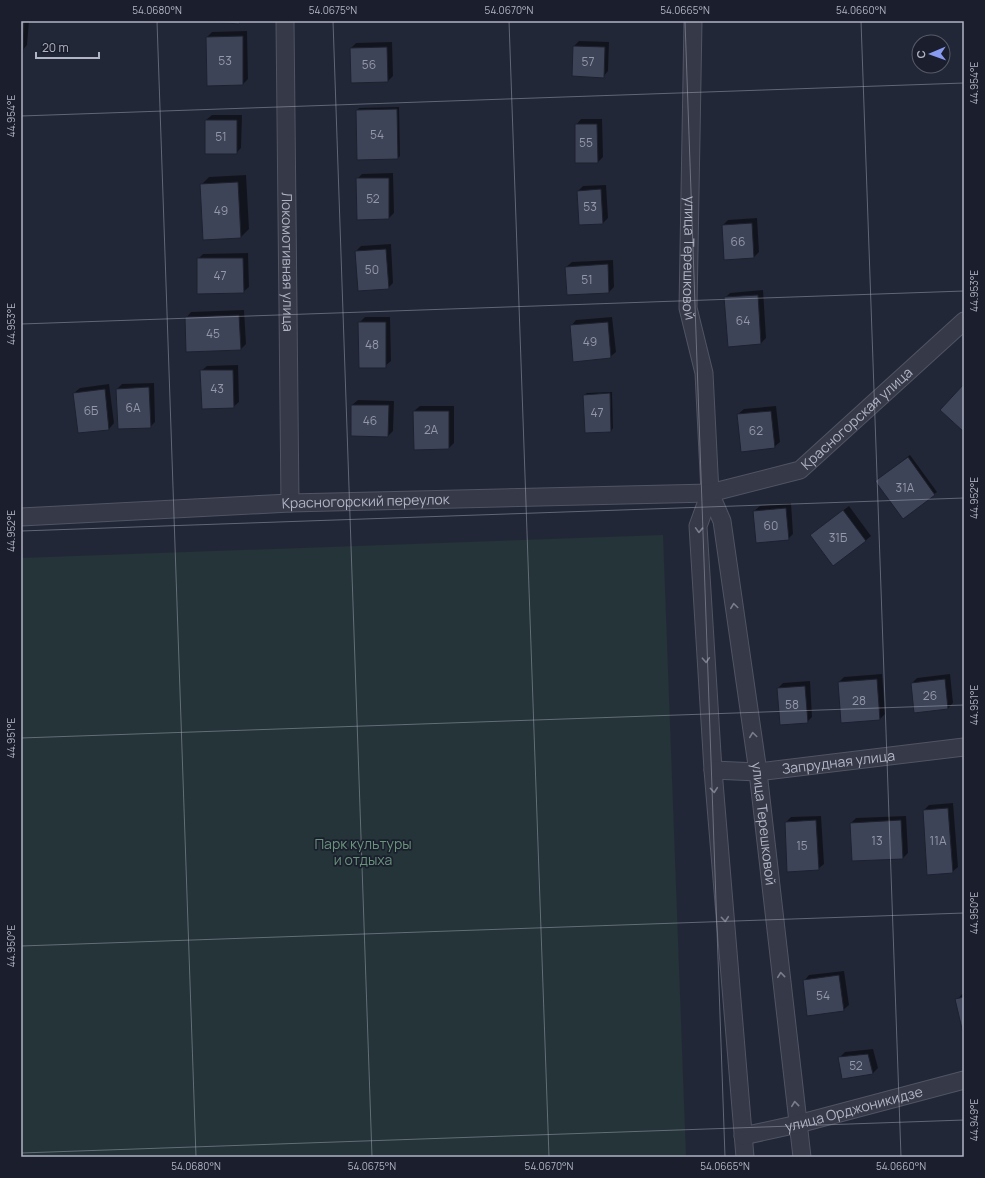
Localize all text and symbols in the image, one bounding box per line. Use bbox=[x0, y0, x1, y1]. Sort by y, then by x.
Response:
text: 54.0680°N bbox=[132, 3, 182, 17]
text: 54.0675°N bbox=[309, 3, 357, 17]
text: 54.0670°N bbox=[485, 3, 534, 17]
text: 54.0665°N bbox=[660, 3, 710, 17]
text: 54.0660°N bbox=[836, 3, 886, 17]
scale bar bbox=[36, 34, 99, 60]
north arrow bbox=[911, 34, 951, 74]
text: 20 m bbox=[42, 39, 69, 56]
text: С bbox=[913, 50, 928, 59]
house number: 53 bbox=[218, 52, 232, 69]
house number: 57 bbox=[582, 53, 594, 70]
house number: 56 bbox=[362, 56, 376, 73]
text: 44.954°E bbox=[967, 62, 981, 104]
text: 44.954°E bbox=[4, 95, 18, 137]
house number: 54 bbox=[370, 126, 384, 143]
house number: 51 bbox=[215, 128, 227, 145]
house number: 55 bbox=[579, 134, 593, 151]
house number: 52 bbox=[366, 190, 380, 207]
street label: Локомотивная улица bbox=[278, 192, 298, 332]
street label: улица Терешковой bbox=[679, 196, 701, 322]
house number: 53 bbox=[583, 198, 597, 215]
house number: 49 bbox=[214, 202, 228, 219]
house number: 66 bbox=[731, 233, 745, 250]
house number: 50 bbox=[365, 261, 379, 278]
house number: 47 bbox=[213, 267, 227, 284]
text: 44.953°E bbox=[967, 270, 981, 312]
house number: 51 bbox=[581, 271, 593, 288]
text: 44.953°E bbox=[4, 303, 18, 345]
house number: 64 bbox=[736, 312, 750, 329]
house number: 45 bbox=[206, 325, 220, 342]
house number: 49 bbox=[583, 333, 597, 350]
house number: 48 bbox=[365, 336, 379, 353]
street label: Красногорская улица bbox=[797, 363, 916, 474]
house number: 43 bbox=[210, 380, 224, 397]
house number: 6А bbox=[125, 399, 141, 416]
house number: 6Б bbox=[84, 402, 98, 419]
house number: 47 bbox=[590, 404, 604, 421]
house number: 46 bbox=[363, 412, 377, 429]
house number: 2А bbox=[424, 421, 438, 438]
house number: 62 bbox=[749, 422, 763, 439]
text: 44.952°E bbox=[967, 477, 981, 519]
house number: 31А bbox=[896, 479, 915, 496]
street label: Красногорский переулок bbox=[281, 489, 451, 512]
text: 44.952°E bbox=[4, 510, 18, 552]
house number: 60 bbox=[764, 517, 778, 534]
one-way arrow bbox=[695, 527, 703, 533]
house number: 31Б bbox=[829, 529, 847, 546]
one-way arrow bbox=[730, 603, 739, 609]
one-way arrow bbox=[702, 657, 710, 663]
text: 44.951°E bbox=[967, 685, 981, 725]
house number: 26 bbox=[923, 687, 937, 704]
house number: 28 bbox=[852, 692, 866, 709]
house number: 58 bbox=[785, 696, 799, 713]
text: 44.951°E bbox=[4, 718, 18, 758]
one-way arrow bbox=[749, 732, 758, 738]
street label: Запрудная улица bbox=[781, 745, 896, 778]
street label: улица Терешковой bbox=[748, 761, 781, 886]
one-way arrow bbox=[710, 787, 719, 793]
house number: 13 bbox=[871, 832, 883, 849]
house number: 11А bbox=[930, 832, 947, 849]
park label: Парк культуры и отдыха bbox=[314, 834, 412, 869]
house number: 15 bbox=[796, 837, 808, 854]
text: 44.950°E bbox=[967, 891, 981, 934]
one-way arrow bbox=[720, 916, 729, 922]
text: 44.950°E bbox=[4, 924, 18, 967]
one-way arrow bbox=[777, 972, 786, 978]
house number: 54 bbox=[816, 987, 830, 1004]
house number: 52 bbox=[849, 1057, 863, 1074]
street label: улица Орджоникидзе bbox=[783, 1081, 925, 1136]
text: 44.949°E bbox=[967, 1098, 981, 1141]
one-way arrow bbox=[791, 1101, 800, 1107]
text: 54.0680°N bbox=[171, 1159, 221, 1173]
text: 54.0675°N bbox=[348, 1159, 396, 1173]
text: 54.0670°N bbox=[525, 1159, 574, 1173]
text: 54.0665°N bbox=[700, 1159, 750, 1173]
text: 54.0660°N bbox=[876, 1159, 926, 1173]

